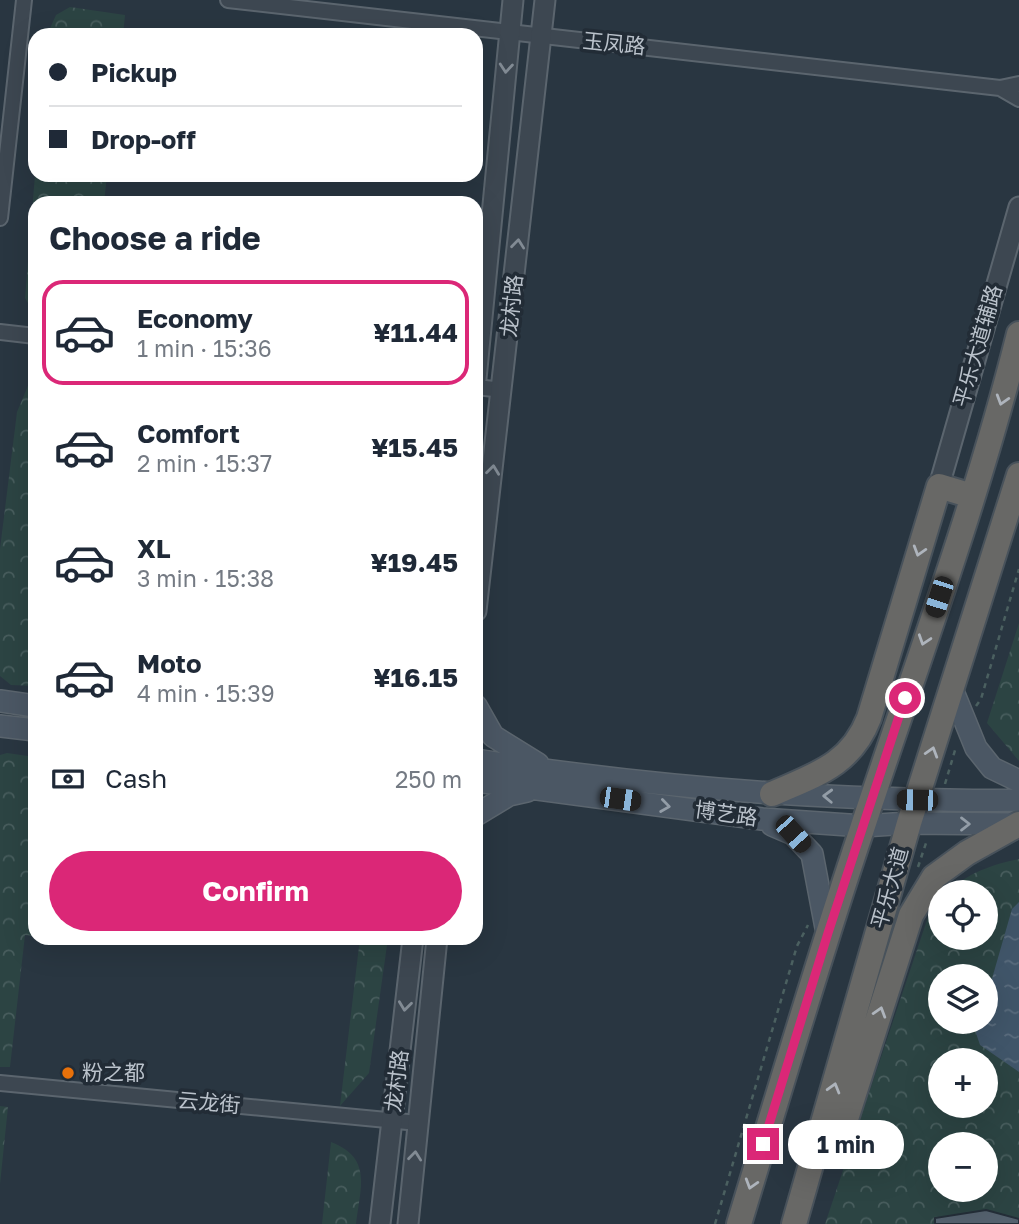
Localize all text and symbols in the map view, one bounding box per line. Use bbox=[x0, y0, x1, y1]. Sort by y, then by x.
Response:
street label: 玉凤路 bbox=[581, 27, 647, 59]
text: Pickup bbox=[91, 57, 177, 88]
one-way arrow bbox=[499, 63, 514, 74]
text: Drop-off bbox=[91, 124, 196, 155]
text: Choose a ride bbox=[49, 219, 261, 257]
one-way arrow bbox=[511, 239, 526, 250]
street label: 龙村路 bbox=[495, 273, 527, 339]
street label: 平乐大道辅路 bbox=[947, 282, 1007, 410]
icon: car bbox=[53, 301, 116, 364]
text: Economy bbox=[137, 303, 253, 334]
text: ¥11.44 bbox=[373, 317, 458, 348]
text: 1 min · 15:36 bbox=[137, 334, 272, 362]
one-way arrow bbox=[995, 394, 1010, 406]
icon: car bbox=[53, 416, 116, 479]
text: Comfort bbox=[137, 418, 240, 449]
text: ¥15.45 bbox=[371, 432, 458, 463]
text: 2 min · 15:37 bbox=[137, 449, 272, 477]
one-way arrow bbox=[485, 465, 500, 476]
icon: car bbox=[53, 531, 116, 594]
text: XL bbox=[137, 533, 171, 564]
one-way arrow bbox=[913, 545, 928, 557]
text: ¥19.45 bbox=[371, 547, 458, 578]
text: 3 min · 15:38 bbox=[137, 564, 274, 592]
car bbox=[923, 574, 956, 620]
one-way arrow bbox=[918, 634, 933, 646]
icon: car bbox=[53, 646, 116, 709]
text: Moto bbox=[137, 648, 202, 679]
text: ¥16.15 bbox=[373, 662, 458, 693]
text: 4 min · 15:39 bbox=[137, 679, 275, 707]
route start bbox=[889, 682, 921, 714]
one-way arrow bbox=[924, 747, 939, 759]
icon: cash bbox=[49, 760, 87, 798]
text: Cash bbox=[105, 763, 167, 794]
text: 250 m bbox=[395, 765, 462, 793]
car bbox=[598, 786, 643, 812]
one-way arrow bbox=[823, 789, 834, 804]
car bbox=[896, 789, 939, 811]
street label: 博艺路 bbox=[693, 796, 759, 830]
one-way arrow bbox=[659, 798, 671, 813]
car bbox=[772, 811, 815, 857]
one-way arrow bbox=[960, 817, 971, 832]
street label: 平乐大道 bbox=[865, 844, 913, 932]
button: Confirm bbox=[49, 851, 462, 931]
map controls bbox=[928, 880, 998, 1202]
button: locate bbox=[928, 880, 998, 950]
button: layers bbox=[928, 964, 998, 1034]
one-way arrow bbox=[398, 1000, 413, 1012]
one-way arrow bbox=[872, 1006, 887, 1018]
street label: 龙村路 bbox=[379, 1048, 413, 1114]
button: + bbox=[928, 1048, 998, 1118]
place label: 粉之都 bbox=[82, 1059, 145, 1085]
marker: 粉之都 bbox=[60, 1065, 76, 1081]
one-way arrow bbox=[826, 1082, 840, 1094]
street label: 云龙街 bbox=[177, 1086, 242, 1118]
callout: 1 min bbox=[788, 1120, 903, 1168]
route end bbox=[747, 1128, 779, 1160]
text: 1 min bbox=[817, 1130, 875, 1158]
button: − bbox=[928, 1132, 998, 1202]
one-way arrow bbox=[407, 1150, 422, 1161]
one-way arrow bbox=[745, 1177, 760, 1189]

